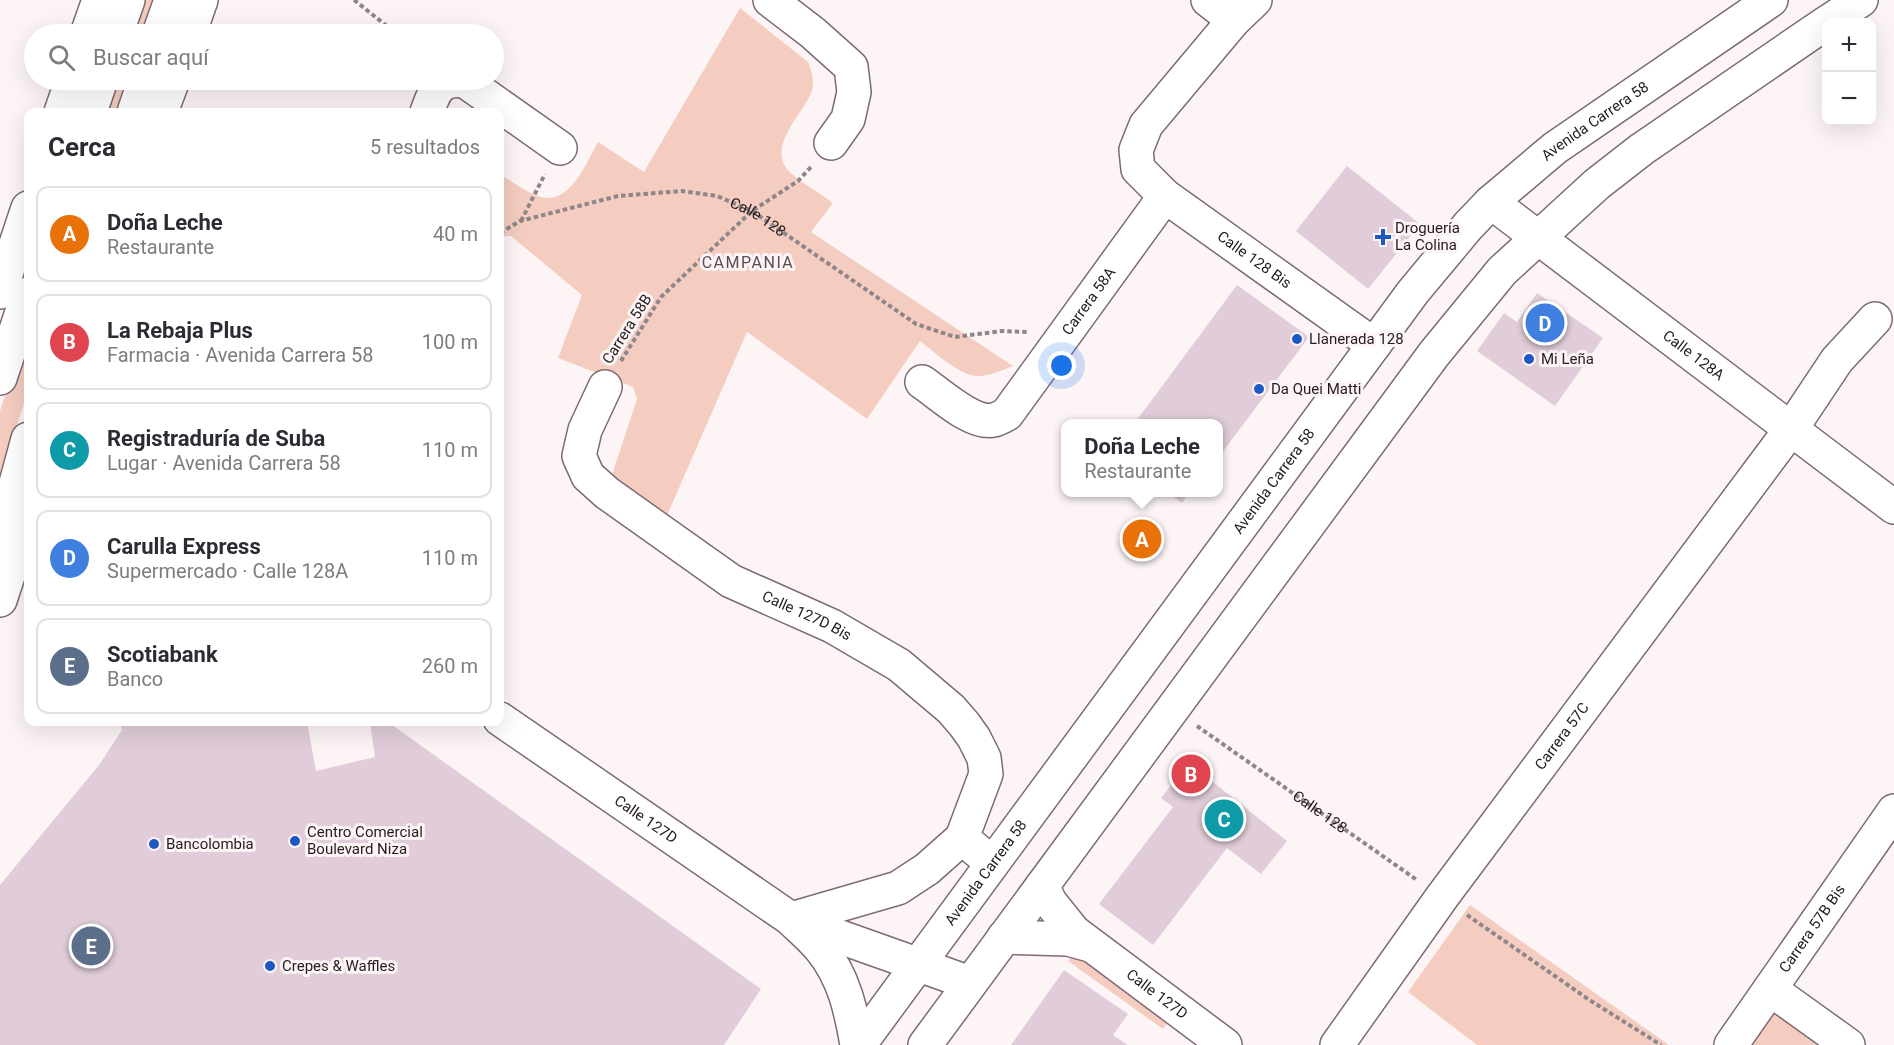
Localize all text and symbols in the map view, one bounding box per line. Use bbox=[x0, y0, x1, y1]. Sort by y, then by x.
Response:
map controls bbox=[1822, 18, 1876, 126]
button: + bbox=[1822, 18, 1876, 72]
search box bbox=[24, 24, 504, 90]
icon: search bbox=[45, 41, 78, 74]
text: Buscar aquí bbox=[93, 45, 209, 70]
button: − bbox=[1822, 72, 1876, 126]
street label: Avenida Carrera 58 bbox=[1538, 78, 1652, 165]
text: Cerca bbox=[48, 132, 116, 162]
text: 5 resultados bbox=[370, 135, 480, 159]
street label: Calle 128 bbox=[727, 194, 789, 241]
text: Doña Leche bbox=[107, 210, 223, 235]
place label: Droguería La Colina bbox=[1395, 219, 1460, 254]
text: A bbox=[63, 222, 76, 246]
text: 40 m bbox=[433, 222, 478, 246]
street label: Calle 128 Bis bbox=[1214, 227, 1295, 292]
marker: Droguería La Colina bbox=[1376, 230, 1390, 244]
text: Restaurante bbox=[107, 235, 214, 259]
district label: CAMPANIA bbox=[702, 253, 794, 272]
street label: Carrera 58A bbox=[1058, 264, 1119, 339]
street label: Carrera 58B bbox=[598, 291, 656, 367]
pin: D bbox=[1526, 300, 1564, 346]
text: La Rebaja Plus bbox=[107, 318, 253, 343]
street label: Calle 128A bbox=[1659, 326, 1728, 384]
text: B bbox=[63, 330, 76, 354]
text: 100 m bbox=[422, 330, 478, 354]
place label: Llanerada 128 bbox=[1309, 330, 1404, 348]
marker: Llanerada 128 bbox=[1290, 332, 1304, 346]
text: Farmacia · Avenida Carrera 58 bbox=[107, 343, 373, 367]
place label: Mi Leña bbox=[1541, 350, 1594, 368]
your location bbox=[1047, 351, 1076, 380]
marker: Mi Leña bbox=[1522, 352, 1536, 366]
place label: Da Quei Matti bbox=[1271, 380, 1361, 398]
marker: Da Quei Matti bbox=[1252, 382, 1266, 396]
popup bbox=[1061, 419, 1223, 497]
street label: Avenida Carrera 58 bbox=[1229, 425, 1319, 537]
text: Registraduría de Suba bbox=[107, 426, 325, 451]
text: Doña Leche bbox=[1084, 434, 1200, 459]
text: C bbox=[63, 438, 76, 462]
text: 110 m bbox=[422, 438, 478, 462]
text: Lugar · Avenida Carrera 58 bbox=[107, 451, 341, 475]
text: Restaurante bbox=[1084, 459, 1191, 483]
pin: A bbox=[1122, 516, 1162, 562]
text: Carulla Express bbox=[107, 534, 261, 559]
text: D bbox=[63, 546, 76, 570]
text: 110 m bbox=[422, 546, 478, 570]
text: Supermercado · Calle 128A bbox=[107, 559, 348, 583]
street label: Calle 127D Bis bbox=[759, 587, 855, 644]
text: Scotiabank bbox=[107, 642, 218, 667]
text: E bbox=[64, 654, 75, 678]
text: 260 m bbox=[422, 654, 478, 678]
text: Banco bbox=[107, 667, 163, 691]
street label: Carrera 57C bbox=[1531, 699, 1593, 773]
pin: B bbox=[1172, 752, 1210, 796]
street label: Calle 128 bbox=[1289, 787, 1351, 837]
street label: Calle 127D bbox=[611, 791, 681, 847]
pin: C bbox=[1204, 796, 1244, 842]
street label: Avenida Carrera 58 bbox=[941, 816, 1031, 929]
place label: Centro Comercial Boulevard Niza bbox=[307, 823, 423, 858]
marker: Centro Comercial Boulevard Niza bbox=[288, 834, 302, 848]
place label: Bancolombia bbox=[166, 835, 254, 853]
marker: Bancolombia bbox=[147, 837, 161, 851]
street label: Carrera 57B Bis bbox=[1775, 881, 1849, 976]
pin: E bbox=[72, 924, 110, 968]
place label: Crepes & Waffles bbox=[282, 957, 395, 975]
marker: Crepes & Waffles bbox=[263, 959, 277, 973]
street label: Calle 127D bbox=[1123, 965, 1191, 1023]

